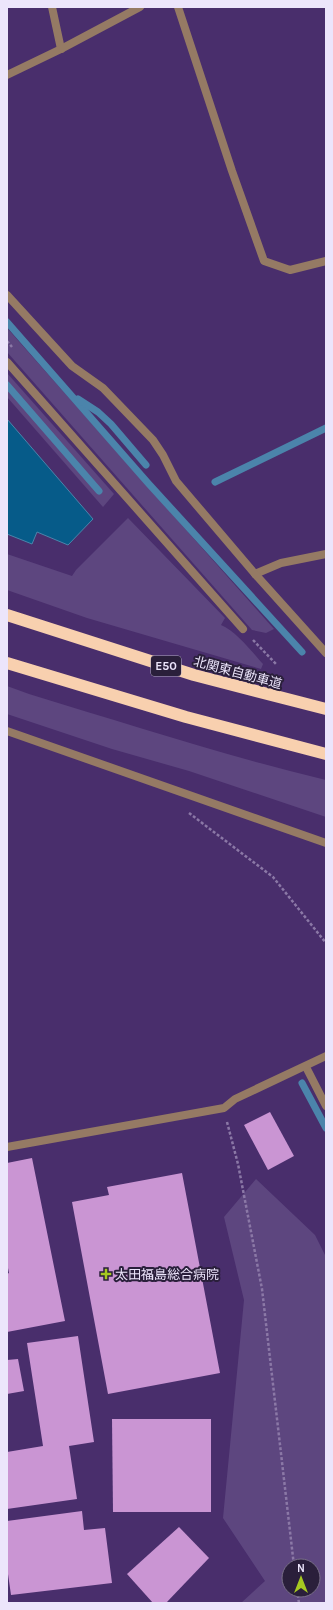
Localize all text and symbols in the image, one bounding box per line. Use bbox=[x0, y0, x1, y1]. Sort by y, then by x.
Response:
street label: 北関東自動車道 bbox=[192, 653, 284, 692]
road number: E50 bbox=[151, 656, 181, 676]
place label: 太田福島総合病院 bbox=[115, 1267, 219, 1282]
marker: 太田福島総合病院 bbox=[100, 1268, 112, 1280]
north arrow bbox=[281, 1558, 321, 1598]
text: N bbox=[297, 1562, 305, 1575]

